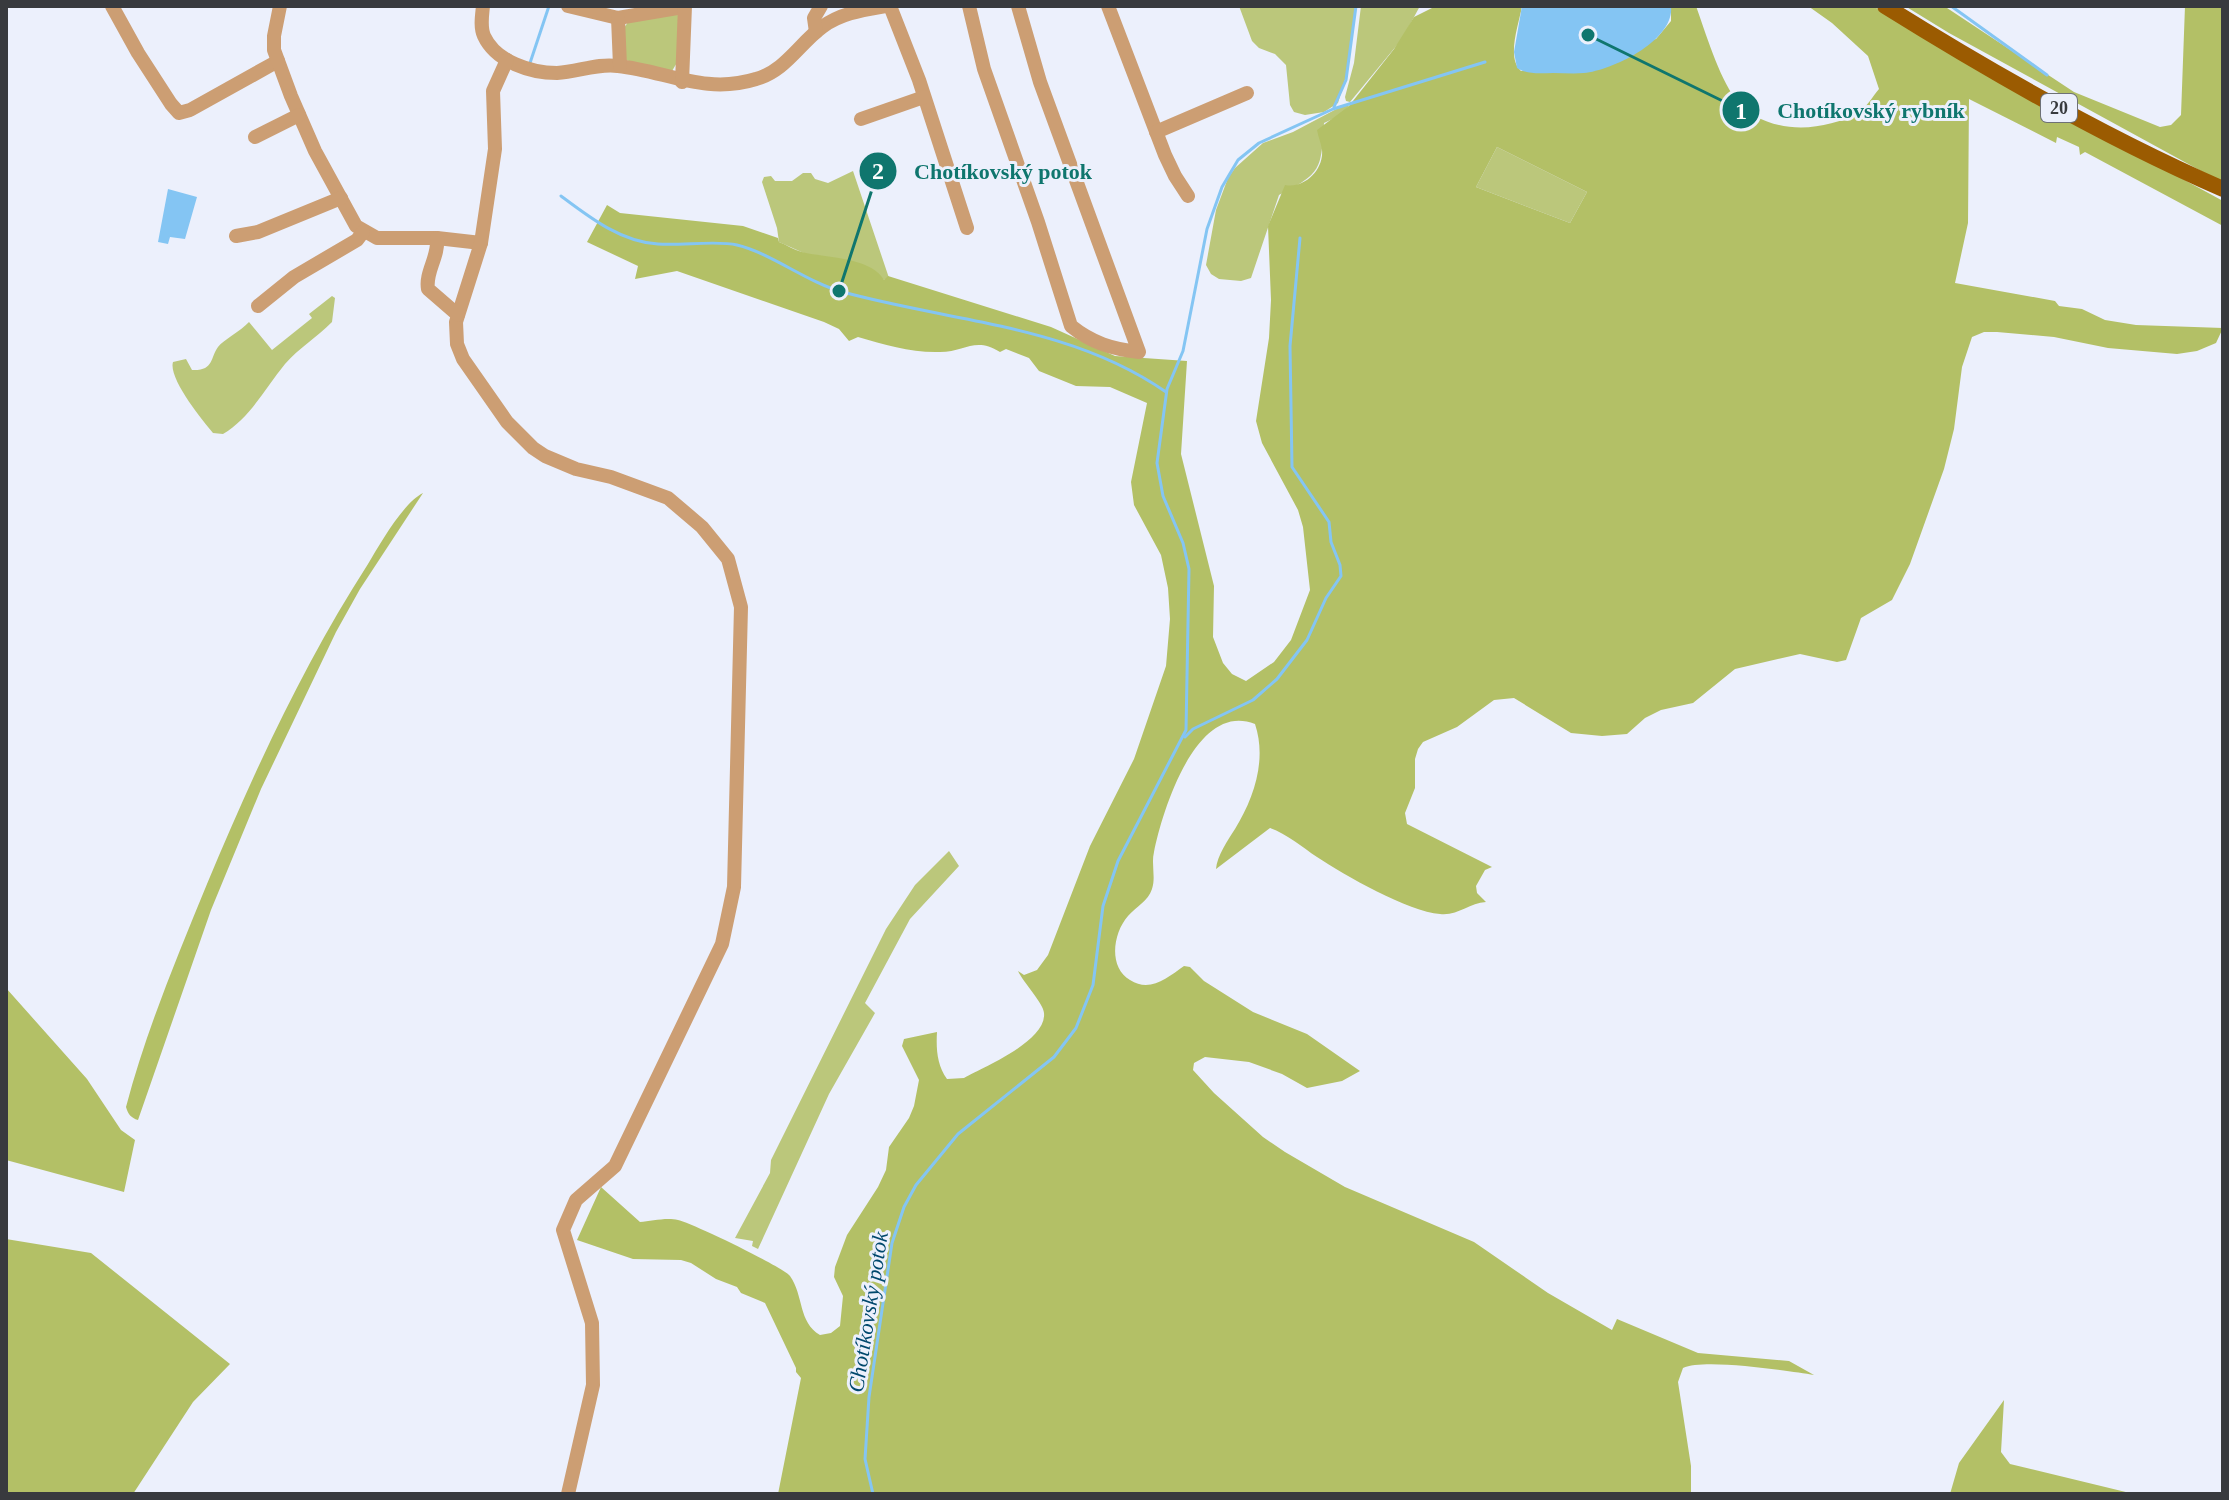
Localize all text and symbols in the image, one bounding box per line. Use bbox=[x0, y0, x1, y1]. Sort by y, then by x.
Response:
callout: Chotíkovský rybník bbox=[1721, 87, 1981, 133]
road number: 20 bbox=[2041, 94, 2077, 122]
text: 1 bbox=[1735, 98, 1747, 124]
text: Chotíkovský rybník bbox=[1777, 98, 1966, 123]
callout: Chotíkovský potok bbox=[858, 148, 1108, 194]
text: 2 bbox=[872, 158, 884, 184]
text: Chotíkovský potok bbox=[914, 159, 1093, 184]
water label: Chotíkovský potok bbox=[843, 1229, 893, 1394]

